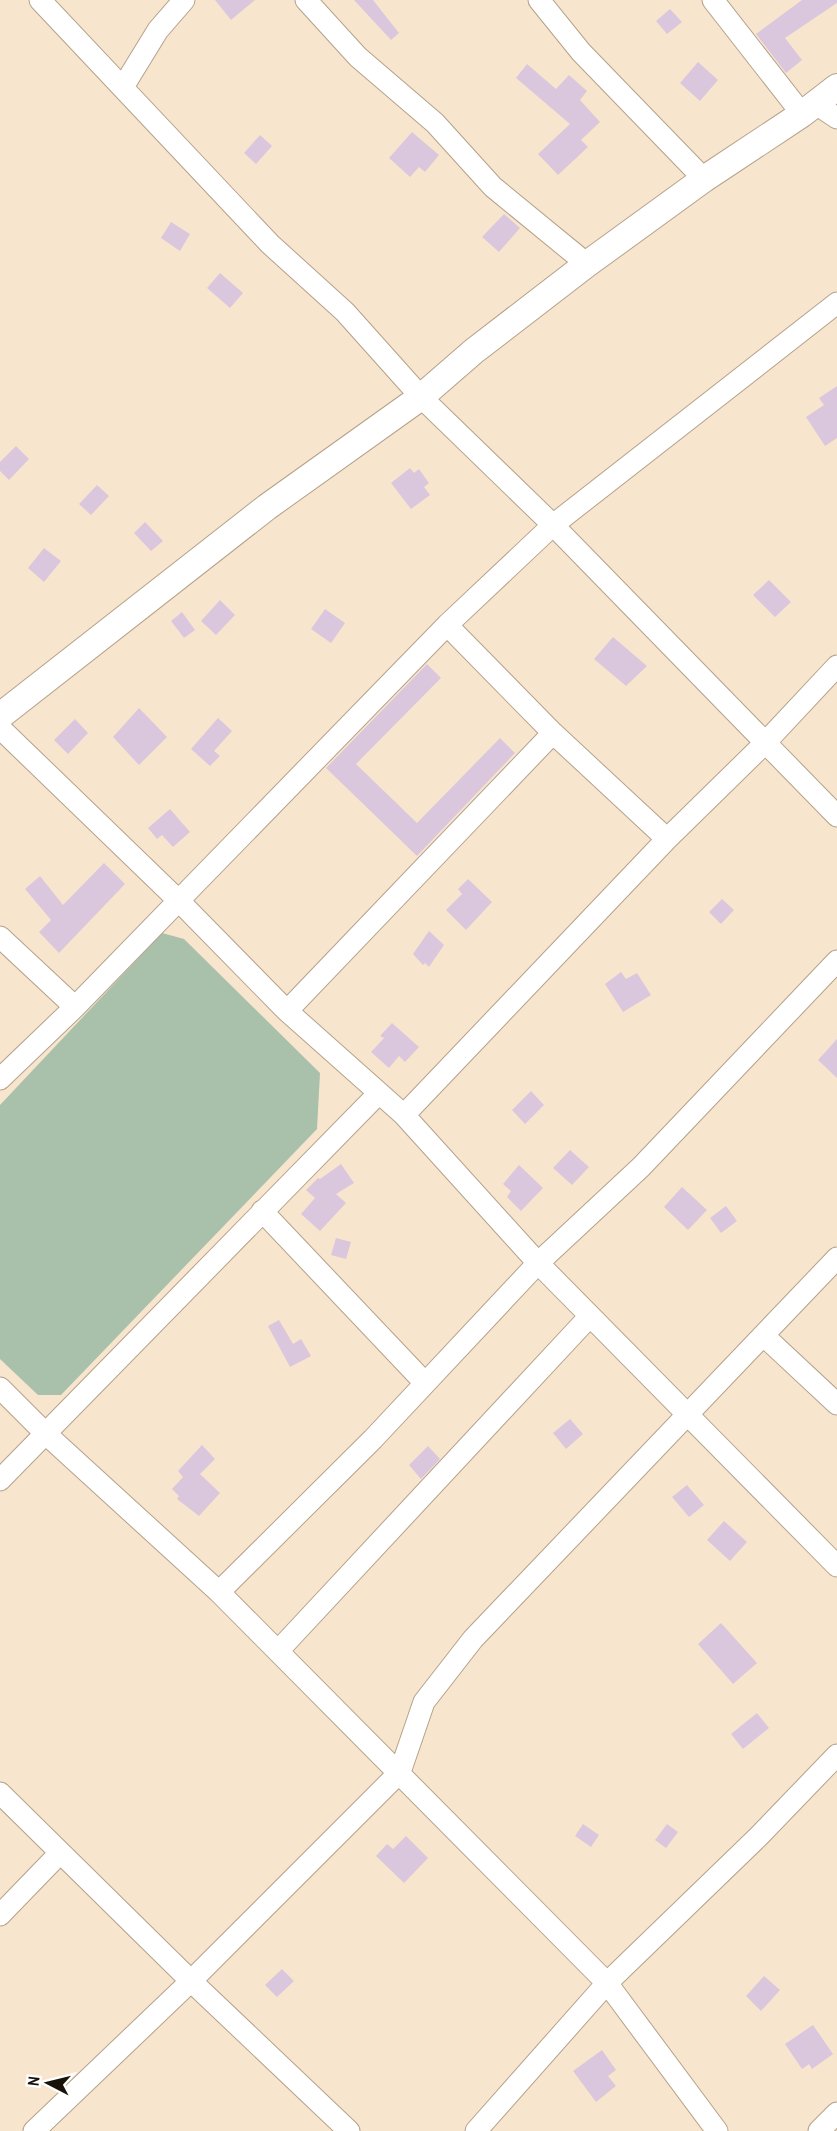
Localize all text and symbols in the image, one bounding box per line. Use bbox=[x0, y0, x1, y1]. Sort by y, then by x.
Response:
north arrow bbox=[18, 2053, 78, 2113]
text: N bbox=[22, 2075, 45, 2087]

